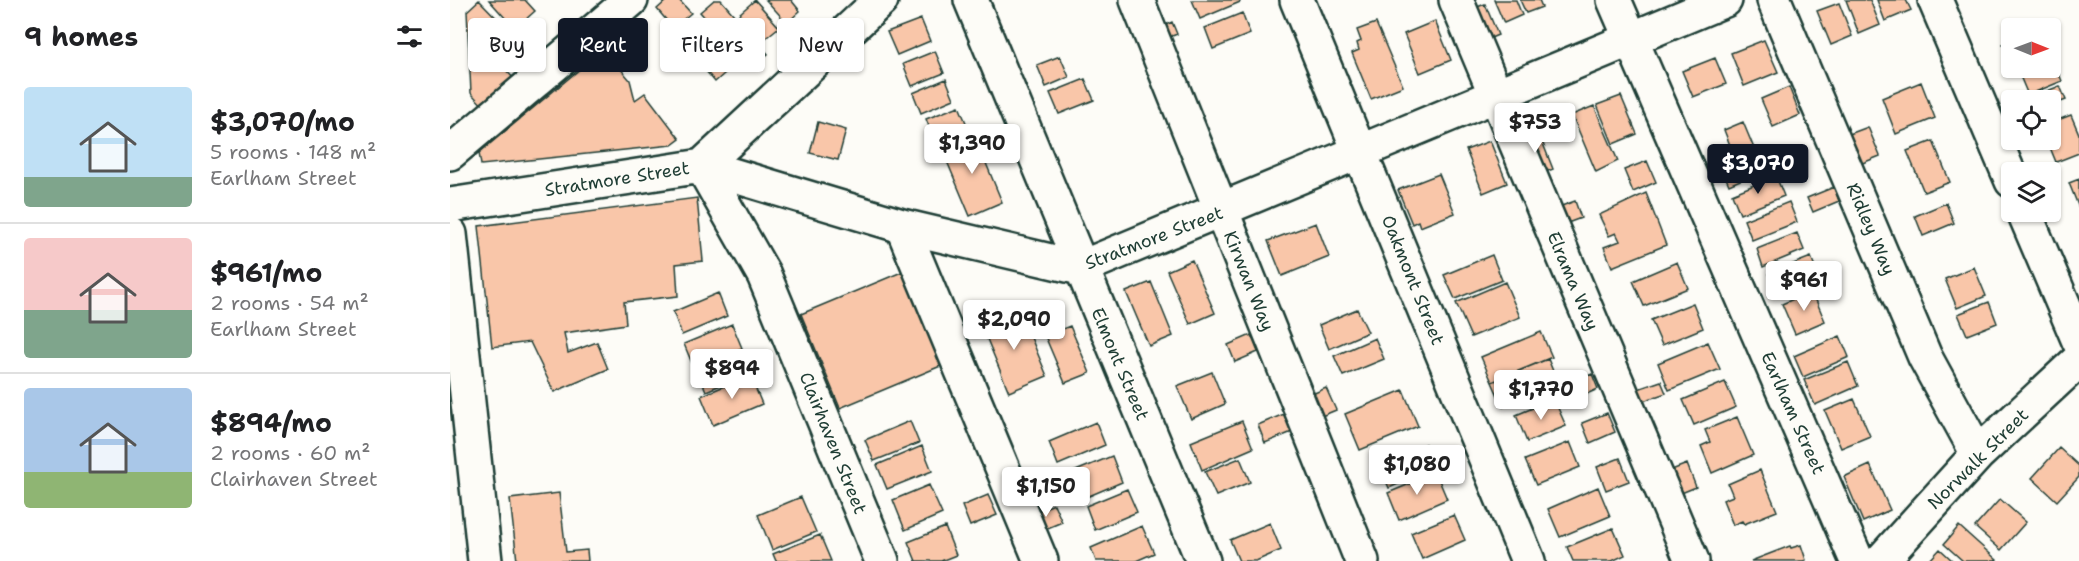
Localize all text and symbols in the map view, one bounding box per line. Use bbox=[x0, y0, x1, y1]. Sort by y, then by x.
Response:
chip: Buy bbox=[468, 18, 546, 72]
chip: Rent bbox=[558, 18, 648, 72]
chip: Filters bbox=[660, 18, 765, 72]
chip: New bbox=[777, 18, 864, 72]
north arrow bbox=[2001, 18, 2061, 78]
map controls bbox=[2001, 18, 2061, 222]
text: 9 homes bbox=[24, 19, 138, 54]
icon: filters bbox=[393, 20, 426, 53]
button: locate bbox=[2001, 90, 2061, 150]
pin: $753 bbox=[1499, 103, 1571, 154]
text: $3,070/mo bbox=[210, 104, 355, 139]
text: $753 bbox=[1508, 109, 1562, 135]
icon: home bbox=[72, 111, 144, 183]
pin: $1,390 bbox=[923, 124, 1021, 175]
text: $1,390 bbox=[938, 130, 1006, 156]
text: 5 rooms · 148 m² bbox=[210, 139, 376, 165]
pin: $3,070 bbox=[1709, 144, 1807, 195]
text: $3,070 bbox=[1721, 150, 1795, 176]
street label: Stratmore Street bbox=[543, 156, 691, 202]
button: layers bbox=[2001, 162, 2061, 222]
text: Earlham Street bbox=[210, 165, 357, 191]
street label: Ridley Way bbox=[1841, 179, 1901, 279]
street label: Stratmore Street bbox=[1081, 201, 1227, 275]
street label: Oakmont Street bbox=[1376, 211, 1450, 349]
street label: Kirwan Way bbox=[1218, 227, 1280, 335]
street label: Elrama Way bbox=[1541, 228, 1605, 334]
text: $961/mo bbox=[210, 255, 322, 290]
pin: $961 bbox=[1768, 261, 1840, 312]
icon: home bbox=[72, 262, 144, 334]
text: $961 bbox=[1780, 267, 1828, 293]
text: 2 rooms · 54 m² bbox=[210, 290, 369, 316]
pin: $2,090 bbox=[965, 300, 1063, 351]
street label: Elmont Street bbox=[1085, 304, 1155, 424]
text: $2,090 bbox=[977, 306, 1051, 332]
text: Earlham Street bbox=[210, 316, 357, 342]
street label: Earlham Street bbox=[1755, 348, 1831, 478]
pin: $894 bbox=[696, 349, 768, 400]
text: $894 bbox=[704, 355, 760, 381]
street label: Clairhaven Street bbox=[794, 368, 872, 518]
pin: $1,770 bbox=[1492, 370, 1590, 421]
text: $1,770 bbox=[1508, 376, 1574, 402]
street label: Norwalk Street bbox=[1922, 403, 2034, 515]
text: $894/mo bbox=[210, 405, 332, 440]
icon: home bbox=[72, 412, 144, 484]
text: 2 rooms · 60 m² bbox=[210, 440, 370, 466]
pin: $1,080 bbox=[1368, 445, 1466, 496]
text: $1,080 bbox=[1383, 451, 1451, 477]
text: Clairhaven Street bbox=[210, 466, 378, 492]
pin: $1,150 bbox=[997, 467, 1095, 518]
text: $1,150 bbox=[1016, 473, 1076, 499]

